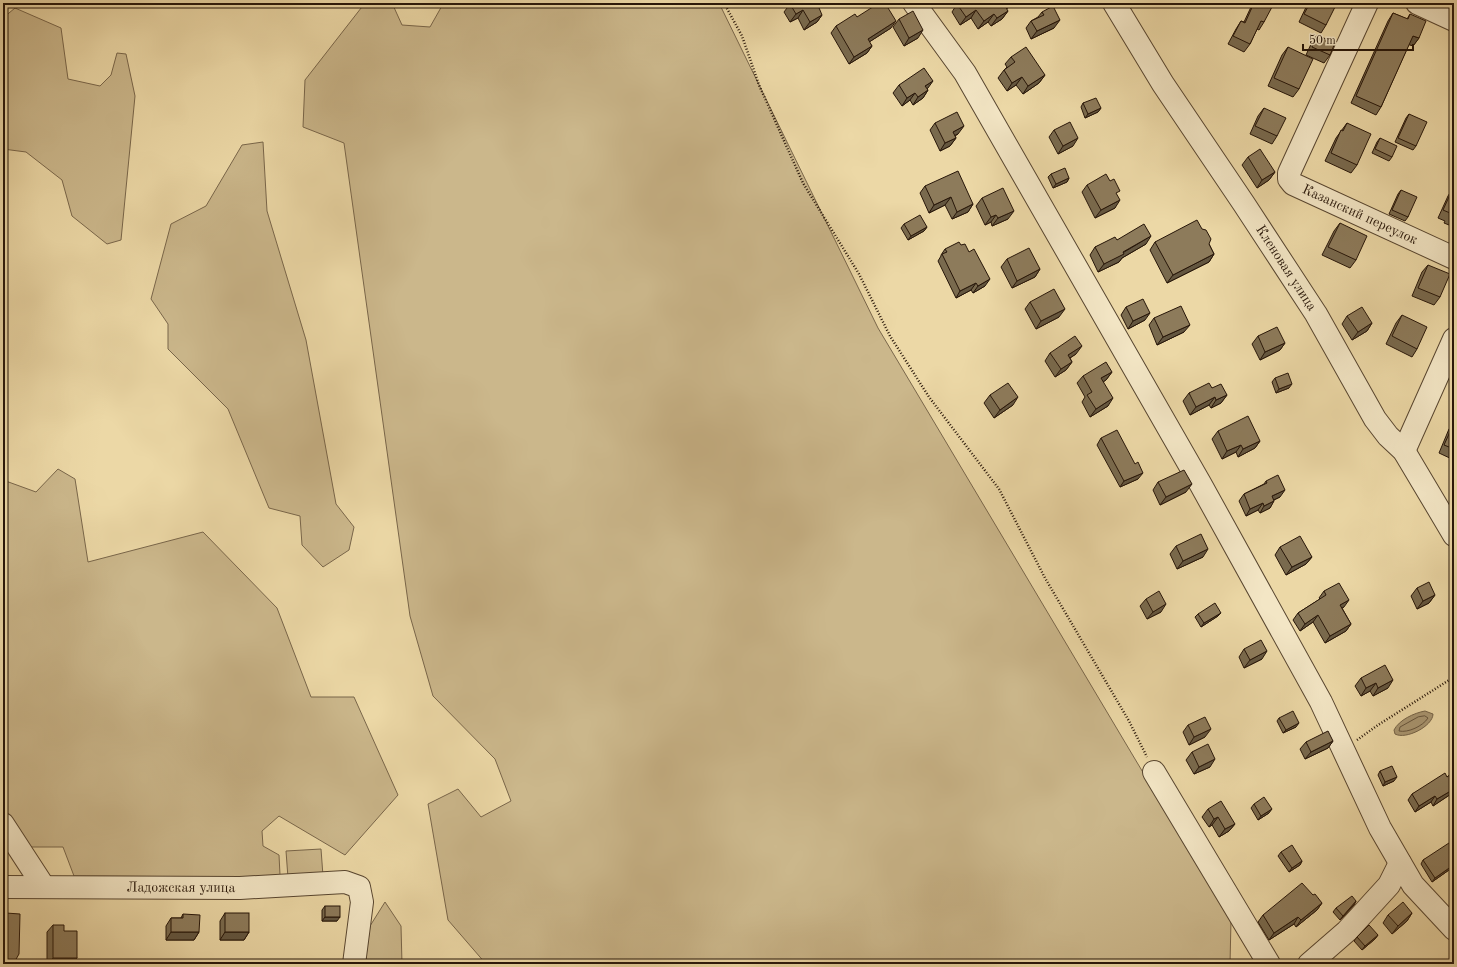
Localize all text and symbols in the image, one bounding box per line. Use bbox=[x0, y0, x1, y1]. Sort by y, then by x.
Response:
scale bar bbox=[1303, 26, 1413, 52]
text: 50 m bbox=[1309, 34, 1336, 47]
street label: Казанский переулок bbox=[1300, 182, 1420, 247]
street label: Кленовая улица bbox=[1253, 223, 1319, 313]
street label: Ладожская улица bbox=[127, 881, 236, 895]

